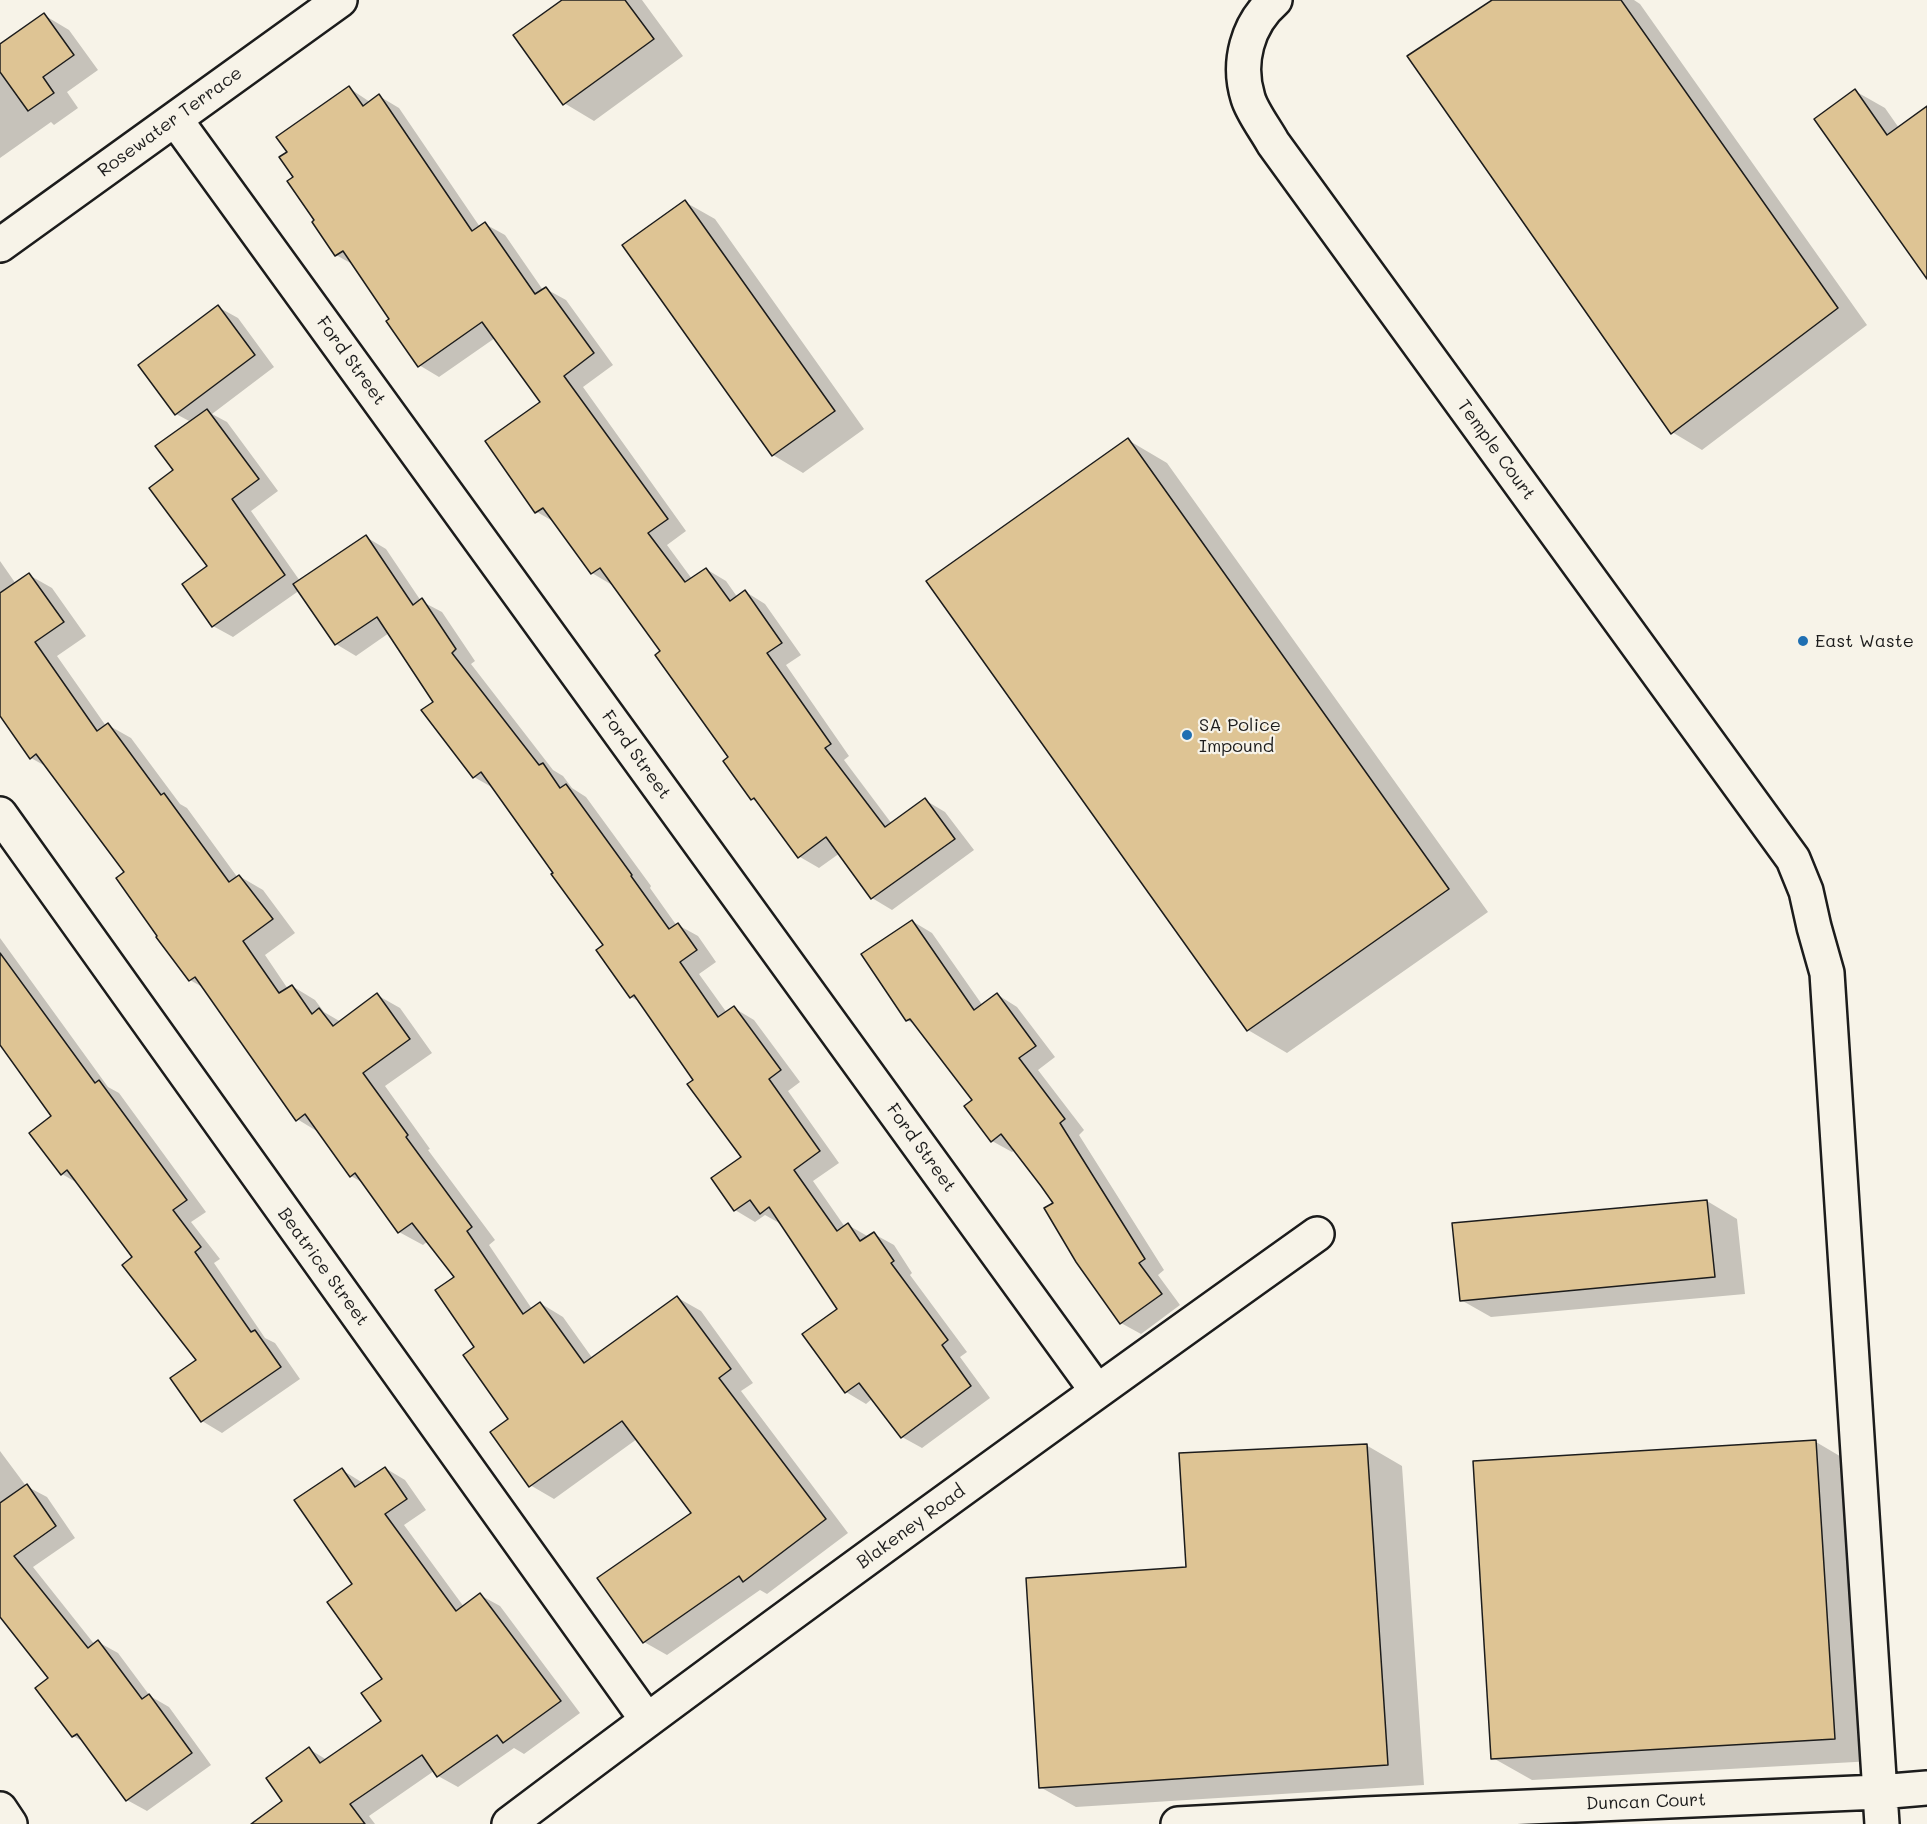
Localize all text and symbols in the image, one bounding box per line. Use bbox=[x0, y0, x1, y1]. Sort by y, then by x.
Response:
street label: Rosewater Terrace bbox=[94, 62, 246, 182]
street label: Ford Street bbox=[312, 312, 390, 410]
street label: Temple Court bbox=[1452, 396, 1540, 504]
place label: East Waste bbox=[1815, 630, 1914, 652]
marker: East Waste bbox=[1796, 634, 1810, 648]
street label: Ford Street bbox=[597, 706, 675, 804]
place label: SA Police Impound bbox=[1199, 714, 1281, 756]
marker: SA Police Impound bbox=[1180, 728, 1194, 742]
street label: Ford Street bbox=[882, 1099, 960, 1197]
street label: Beatrice Street bbox=[273, 1204, 373, 1330]
street label: Blakeney Road bbox=[853, 1480, 969, 1574]
street label: Duncan Court bbox=[1586, 1789, 1706, 1815]

